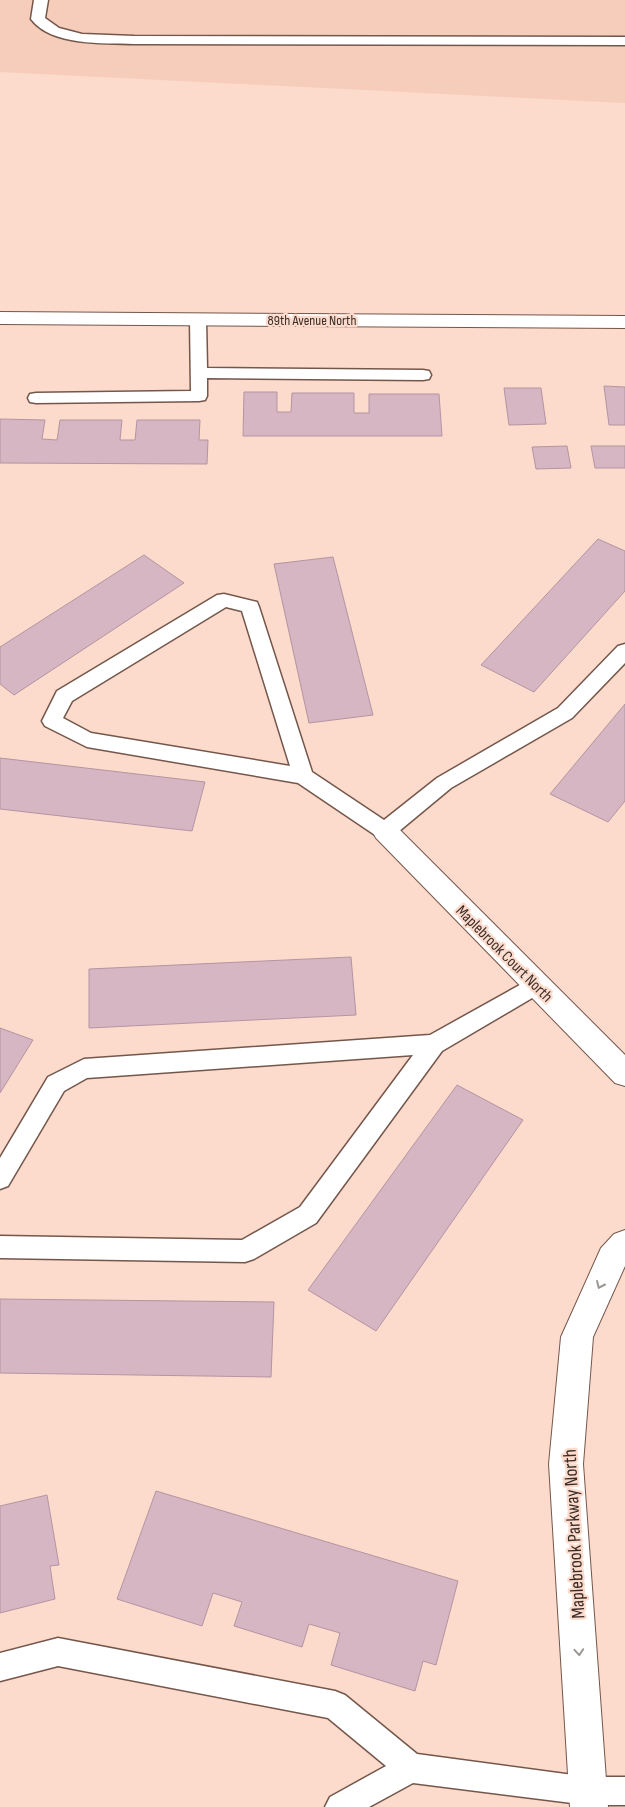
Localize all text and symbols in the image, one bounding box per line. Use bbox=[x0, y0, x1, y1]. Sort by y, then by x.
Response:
street label: 89th Avenue North bbox=[268, 312, 356, 329]
street label: Maplebrook Court North bbox=[452, 902, 556, 1006]
one-way arrow bbox=[596, 1280, 607, 1289]
street label: Maplebrook Parkway North bbox=[559, 1449, 590, 1619]
one-way arrow bbox=[573, 1648, 584, 1656]

